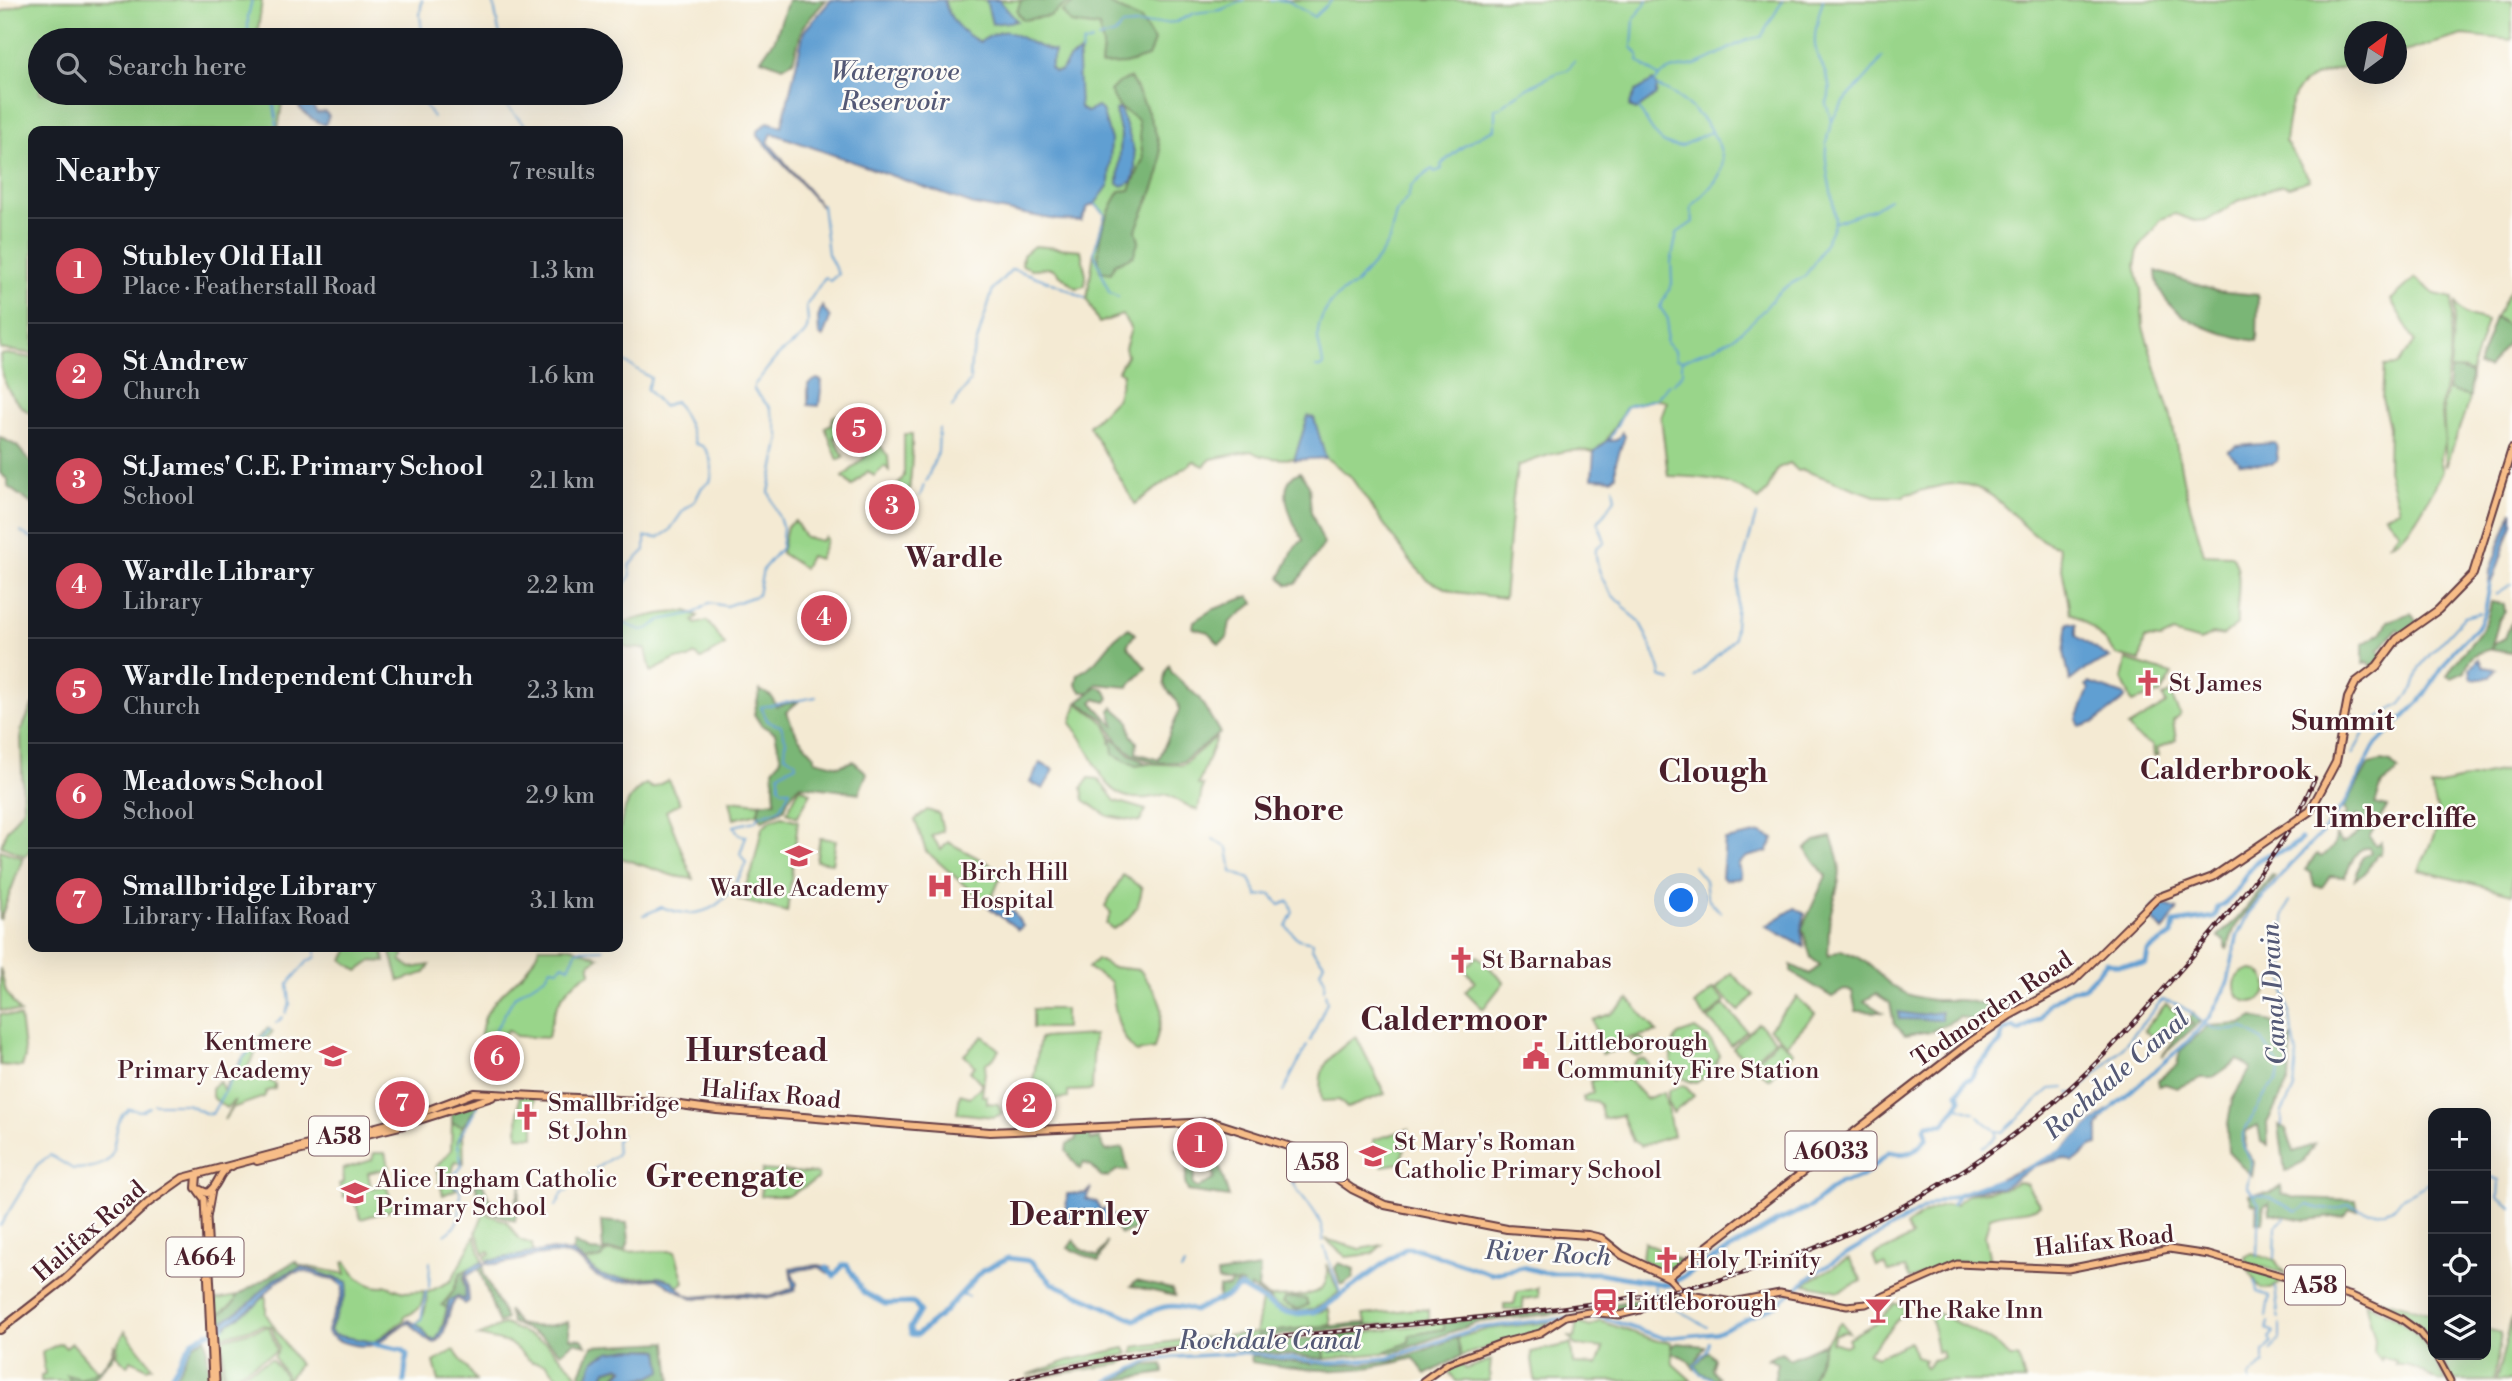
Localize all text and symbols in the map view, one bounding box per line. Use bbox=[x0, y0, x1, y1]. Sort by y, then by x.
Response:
north arrow bbox=[2344, 21, 2407, 84]
search box bbox=[28, 28, 623, 105]
icon: search bbox=[52, 48, 90, 86]
text: Search here bbox=[108, 51, 247, 83]
water label: Watergrove Reservoir bbox=[831, 56, 959, 118]
text: Nearby bbox=[56, 153, 160, 191]
text: 7 results bbox=[509, 158, 595, 186]
text: Stubley Old Hall bbox=[123, 241, 323, 273]
text: 1 bbox=[73, 257, 85, 285]
text: 1.3 km bbox=[530, 257, 595, 285]
text: Place · Featherstall Road bbox=[123, 273, 376, 301]
text: St Andrew bbox=[123, 346, 247, 378]
text: 2 bbox=[72, 362, 86, 390]
text: 1.6 km bbox=[529, 362, 595, 390]
text: Church bbox=[123, 378, 200, 406]
pin: 5 bbox=[836, 404, 882, 456]
text: St James' C.E. Primary School bbox=[123, 451, 483, 483]
text: 3 bbox=[72, 467, 86, 495]
text: 2.1 km bbox=[530, 467, 595, 495]
pin: 3 bbox=[869, 481, 915, 533]
text: School bbox=[123, 483, 194, 511]
district label: Wardle bbox=[904, 541, 1003, 576]
text: Wardle Library bbox=[123, 556, 314, 588]
text: 4 bbox=[71, 572, 87, 600]
text: 2.2 km bbox=[527, 572, 595, 600]
text: Library bbox=[123, 588, 202, 616]
pin: 4 bbox=[801, 592, 847, 644]
text: Wardle Independent Church bbox=[123, 661, 473, 693]
church icon: St James bbox=[2133, 668, 2163, 698]
place label: St James bbox=[2169, 669, 2262, 699]
text: 5 bbox=[72, 677, 86, 705]
text: 2.3 km bbox=[527, 677, 595, 705]
text: Church bbox=[123, 693, 200, 721]
district label: Summit bbox=[2292, 704, 2396, 739]
district label: Clough bbox=[1658, 752, 1768, 792]
district label: Calderbrook bbox=[2140, 753, 2313, 788]
text: Meadows School bbox=[123, 766, 324, 798]
text: 6 bbox=[72, 782, 86, 810]
text: 2.9 km bbox=[526, 782, 595, 810]
district label: Shore bbox=[1254, 790, 1344, 830]
text: School bbox=[123, 798, 194, 826]
district label: Timbercliffe bbox=[2310, 801, 2476, 836]
school or university icon: Wardle Academy bbox=[784, 841, 814, 871]
place label: Birch Hill Hospital bbox=[960, 858, 1068, 916]
text: Smallbridge Library bbox=[123, 871, 377, 903]
hospital icon: Birch Hill Hospital bbox=[925, 871, 955, 901]
place label: Wardle Academy bbox=[709, 874, 889, 904]
your location bbox=[1664, 883, 1698, 917]
text: 7 bbox=[72, 887, 86, 915]
text: 3.1 km bbox=[530, 887, 595, 915]
text: Library · Halifax Road bbox=[123, 903, 350, 931]
water label: Canal Drain bbox=[2254, 922, 2294, 1066]
church icon: St Barnabas bbox=[1446, 945, 1476, 975]
street label: Todmorden Road bbox=[1907, 945, 2079, 1075]
place label: St Barnabas bbox=[1482, 946, 1612, 976]
district label: Caldermoor bbox=[1360, 1000, 1548, 1040]
water label: Rochdale Canal bbox=[2036, 1002, 2197, 1147]
place label: Kentmere Primary Academy bbox=[118, 1028, 312, 1086]
place label: Littleborough Community Fire Station bbox=[1557, 1028, 1819, 1086]
district label: Hurstead bbox=[686, 1031, 828, 1071]
pin: 6 bbox=[474, 1032, 520, 1084]
school or university icon: Kentmere Primary Academy bbox=[318, 1041, 348, 1071]
public building icon: Littleborough Community Fire Station bbox=[1521, 1041, 1551, 1071]
street label: Halifax Road bbox=[700, 1074, 842, 1116]
pin: 7 bbox=[379, 1078, 425, 1130]
pin: 2 bbox=[1006, 1079, 1052, 1131]
place label: Smallbridge St John bbox=[548, 1089, 680, 1147]
church icon: Smallbridge St John bbox=[512, 1102, 542, 1132]
map controls bbox=[2428, 1108, 2491, 1360]
button: + bbox=[2428, 1108, 2491, 1171]
road number: A58 bbox=[309, 1116, 369, 1156]
pin: 1 bbox=[1177, 1119, 1223, 1171]
place label: St Mary's Roman Catholic Primary School bbox=[1394, 1128, 1662, 1186]
road number: A6033 bbox=[1786, 1132, 1876, 1170]
school or university icon: St Mary's Roman Catholic Primary School bbox=[1358, 1141, 1388, 1171]
road number: A58 bbox=[1287, 1142, 1347, 1182]
district label: Greengate bbox=[645, 1157, 805, 1197]
place label: Alice Ingham Catholic Primary School bbox=[375, 1165, 617, 1223]
button: − bbox=[2428, 1171, 2491, 1234]
street label: Halifax Road bbox=[27, 1174, 153, 1289]
school or university icon: Alice Ingham Catholic Primary School bbox=[340, 1178, 370, 1208]
district label: Dearnley bbox=[1009, 1195, 1150, 1235]
street label: Halifax Road bbox=[2033, 1220, 2176, 1264]
button: locate bbox=[2428, 1234, 2491, 1297]
water label: River Roch bbox=[1483, 1235, 1612, 1273]
road number: A664 bbox=[166, 1238, 244, 1276]
church icon: Holy Trinity bbox=[1652, 1245, 1682, 1275]
place label: Holy Trinity bbox=[1688, 1246, 1822, 1276]
road number: A58 bbox=[2285, 1266, 2345, 1304]
station icon: Littleborough bbox=[1590, 1287, 1620, 1317]
place label: Littleborough bbox=[1626, 1288, 1777, 1318]
bar icon: The Rake Inn bbox=[1863, 1295, 1893, 1325]
place label: The Rake Inn bbox=[1899, 1296, 2043, 1326]
button: layers bbox=[2428, 1297, 2491, 1360]
water label: Rochdale Canal bbox=[1178, 1325, 1362, 1357]

